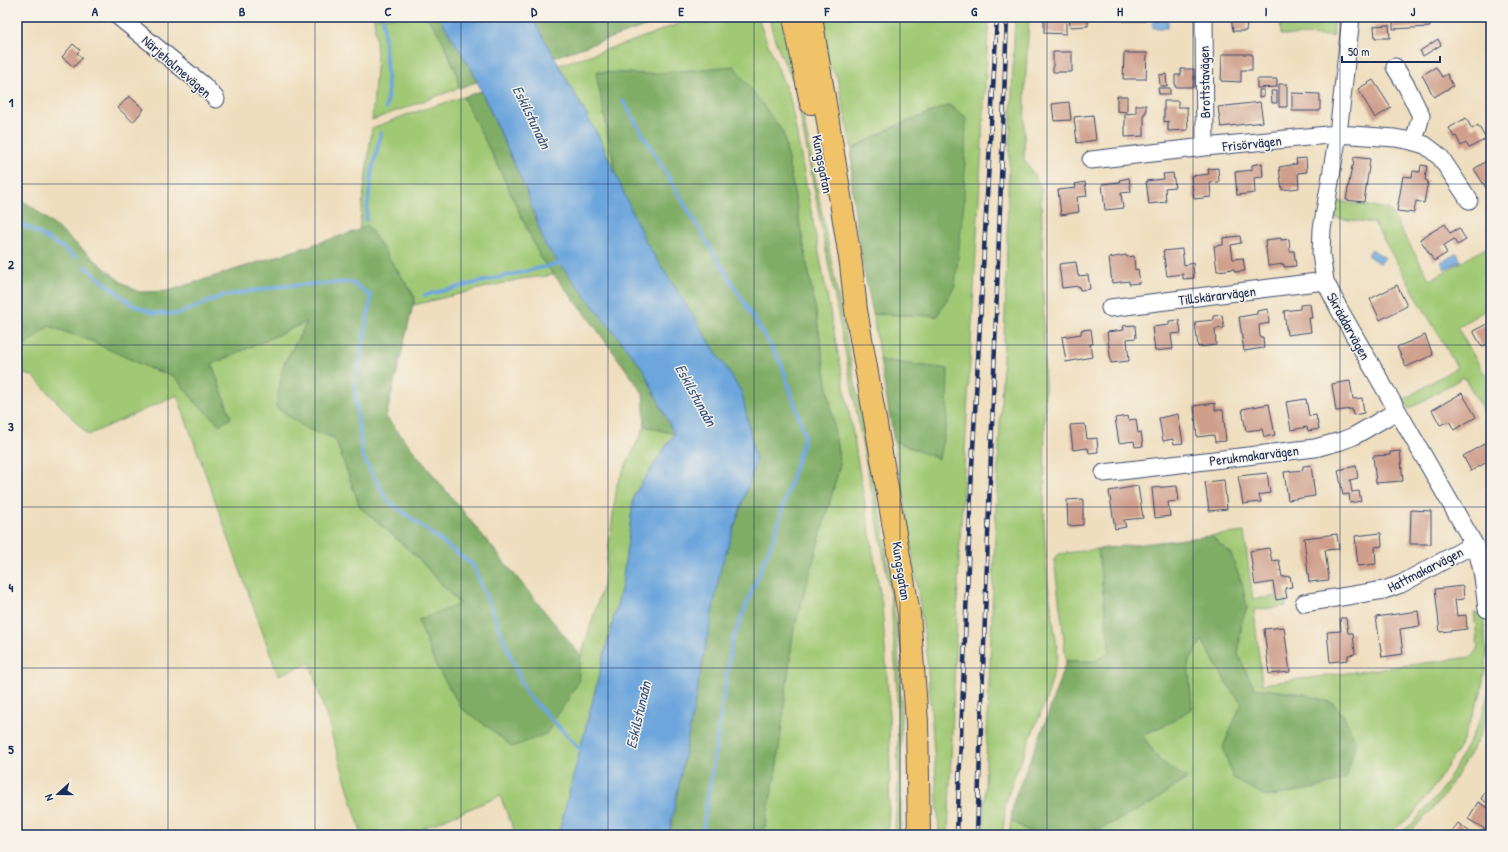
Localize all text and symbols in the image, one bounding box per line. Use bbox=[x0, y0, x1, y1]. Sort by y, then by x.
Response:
text: A bbox=[92, 2, 99, 20]
text: B bbox=[239, 2, 246, 20]
text: C bbox=[384, 2, 392, 20]
text: D bbox=[531, 2, 538, 20]
text: E bbox=[678, 2, 684, 20]
text: F bbox=[824, 2, 831, 20]
text: G bbox=[971, 2, 978, 20]
text: H bbox=[1117, 2, 1123, 20]
text: I bbox=[1264, 2, 1268, 20]
text: J bbox=[1411, 2, 1416, 20]
street label: Närjeholmevägen bbox=[137, 30, 216, 102]
scale bar bbox=[1342, 38, 1440, 64]
text: 50 m bbox=[1348, 43, 1369, 60]
street label: Brottstavägen bbox=[1194, 45, 1215, 119]
water label: Eskilstunaån bbox=[508, 82, 557, 153]
text: 1 bbox=[9, 93, 14, 111]
street label: Frisörvägen bbox=[1220, 130, 1283, 157]
street label: Kungsgatan bbox=[807, 133, 838, 195]
text: 2 bbox=[8, 255, 15, 273]
street label: Tillskärarvägen bbox=[1177, 281, 1257, 310]
street label: Skräddarvägen bbox=[1322, 289, 1375, 364]
water label: Eskilstunaån bbox=[670, 360, 722, 431]
text: 3 bbox=[8, 417, 14, 435]
street label: Perukmakarvägen bbox=[1208, 440, 1300, 471]
street label: Kungsgatan bbox=[887, 540, 916, 602]
street label: Hattmakarvägen bbox=[1384, 542, 1467, 597]
text: 4 bbox=[9, 578, 14, 596]
water label: Eskilstunaån bbox=[620, 678, 656, 751]
text: 5 bbox=[8, 740, 14, 758]
north arrow bbox=[38, 774, 78, 814]
text: N bbox=[41, 792, 56, 803]

